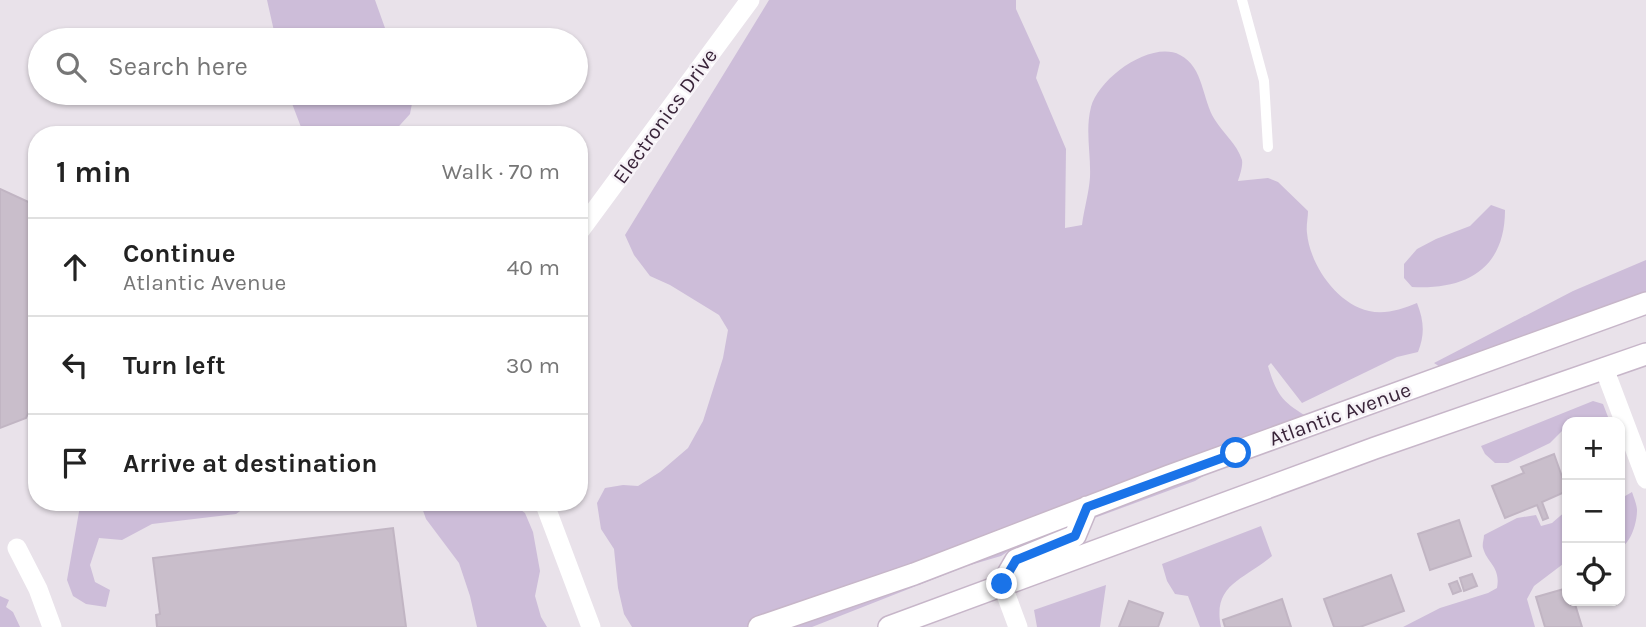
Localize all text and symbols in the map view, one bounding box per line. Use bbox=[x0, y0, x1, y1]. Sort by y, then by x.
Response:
search box bbox=[28, 28, 588, 105]
street label: Electronics Drive bbox=[608, 44, 722, 188]
icon: search bbox=[52, 48, 90, 86]
text: Search here bbox=[108, 51, 248, 82]
text: 1 min bbox=[56, 154, 131, 190]
text: Walk · 70 m bbox=[442, 158, 560, 185]
text: Continue bbox=[123, 238, 235, 269]
icon: ahead bbox=[56, 248, 94, 286]
text: 40 m bbox=[507, 254, 560, 281]
text: Atlantic Avenue bbox=[123, 269, 286, 296]
icon: left bbox=[56, 346, 94, 384]
text: Turn left bbox=[123, 350, 225, 381]
text: 30 m bbox=[506, 352, 560, 379]
street label: Atlantic Avenue bbox=[1266, 377, 1414, 451]
map controls bbox=[1562, 417, 1625, 606]
button: + bbox=[1562, 417, 1625, 480]
route start bbox=[1220, 437, 1251, 468]
icon: arrive bbox=[56, 444, 94, 482]
text: Arrive at destination bbox=[123, 448, 377, 479]
button: − bbox=[1562, 480, 1625, 543]
button: locate bbox=[1562, 543, 1625, 606]
route end bbox=[986, 568, 1017, 599]

